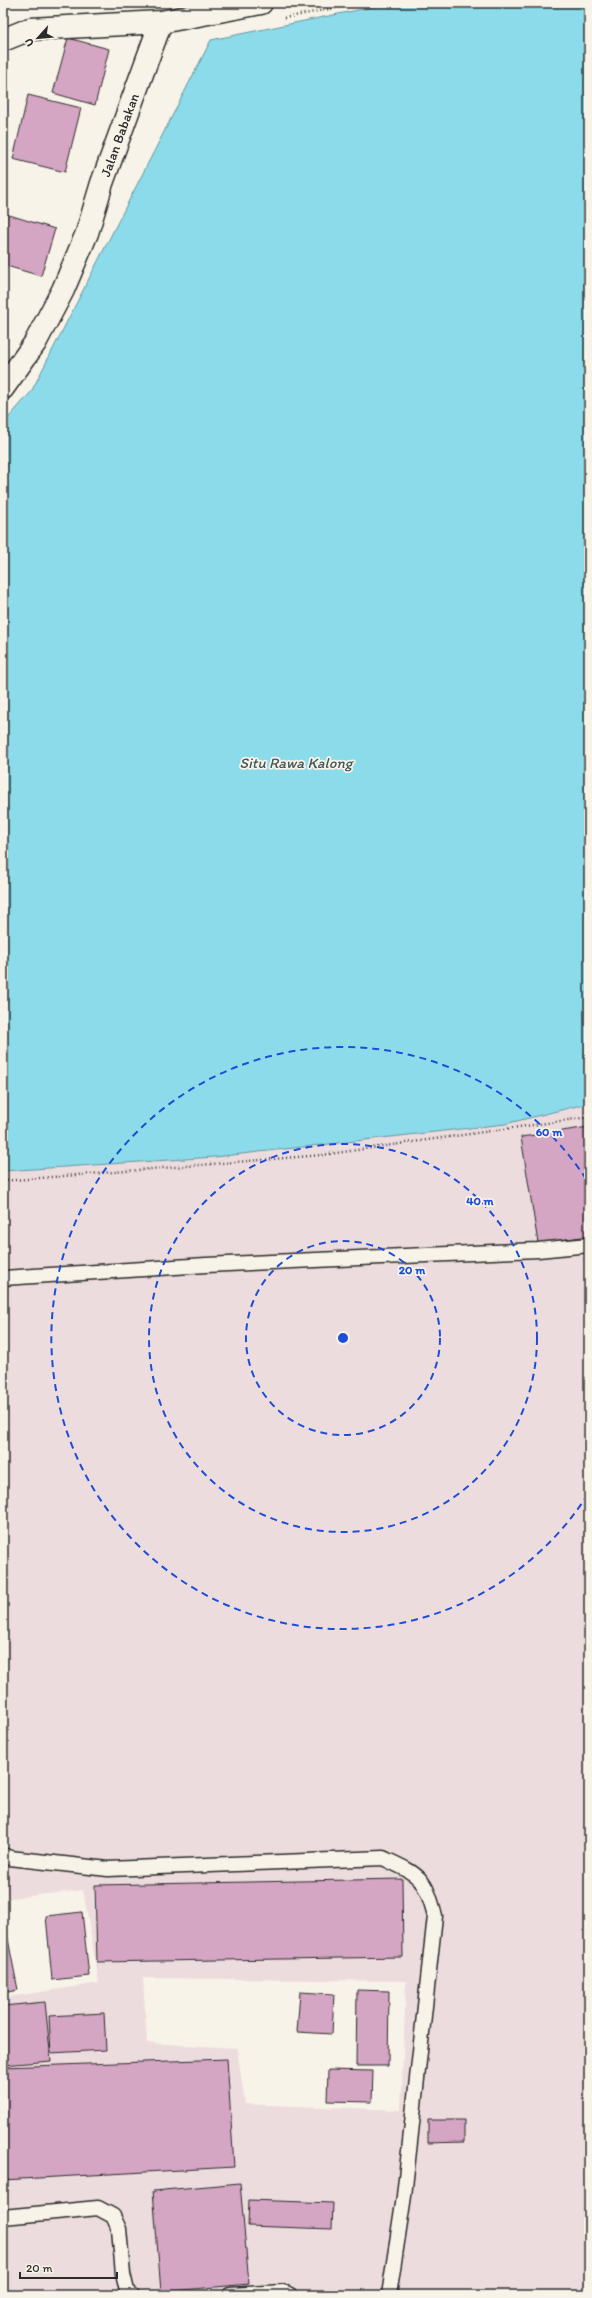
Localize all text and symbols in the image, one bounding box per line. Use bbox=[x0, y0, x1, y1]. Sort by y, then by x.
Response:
north arrow bbox=[18, 18, 58, 58]
text: U bbox=[22, 36, 37, 49]
street label: Jalan Babakan bbox=[97, 90, 143, 179]
water label: Situ Rawa Kalong bbox=[240, 754, 355, 772]
text: 60 m bbox=[536, 1125, 563, 1139]
text: 40 m bbox=[466, 1194, 495, 1208]
text: 20 m bbox=[399, 1263, 426, 1277]
centre of rings bbox=[336, 1331, 350, 1345]
scale bar bbox=[20, 2254, 117, 2280]
text: 20 m bbox=[26, 2261, 53, 2275]

